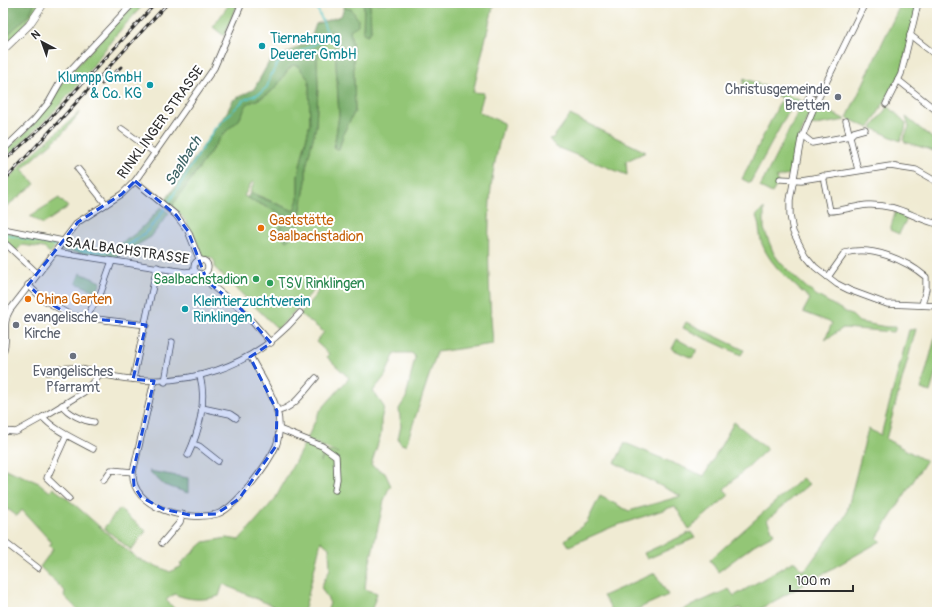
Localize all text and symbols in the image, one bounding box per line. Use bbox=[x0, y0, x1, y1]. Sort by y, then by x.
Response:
north arrow bbox=[22, 22, 62, 62]
text: N bbox=[29, 27, 43, 42]
place label: Tiernahrung Deuerer GmbH bbox=[270, 30, 357, 63]
marker: Tiernahrung Deuerer GmbH bbox=[257, 41, 267, 51]
street label: RINKLINGER STRASSE bbox=[114, 62, 207, 182]
place label: Klumpp GmbH & Co. KG bbox=[57, 69, 142, 102]
marker: Klumpp GmbH & Co. KG bbox=[145, 80, 155, 90]
place label: Christusgemeinde Bretten bbox=[725, 81, 830, 114]
marker: Christusgemeinde Bretten bbox=[833, 92, 843, 102]
water label: Saalbach bbox=[161, 132, 207, 190]
place label: Gaststätte Saalbachstadion bbox=[269, 212, 364, 245]
marker: Gaststätte Saalbachstadion bbox=[256, 223, 266, 233]
street label: SAALBACHSTRASSE bbox=[64, 233, 190, 268]
place label: Saalbachstadion bbox=[153, 271, 248, 288]
marker: Saalbachstadion bbox=[251, 274, 261, 284]
place label: TSV Rinklingen bbox=[278, 275, 365, 292]
marker: TSV Rinklingen bbox=[265, 278, 275, 288]
place label: China Garten bbox=[36, 291, 112, 308]
place label: Kleintierzuchtverein Rinklingen bbox=[193, 293, 311, 326]
marker: China Garten bbox=[23, 294, 33, 304]
marker: Kleintierzuchtverein Rinklingen bbox=[180, 304, 190, 314]
place label: evangelische Kirche bbox=[24, 309, 98, 342]
marker: evangelische Kirche bbox=[11, 320, 21, 330]
marker: Evangelisches Pfarramt bbox=[68, 351, 78, 361]
place label: Evangelisches Pfarramt bbox=[33, 363, 114, 396]
scale bar bbox=[790, 567, 853, 593]
text: 100 m bbox=[796, 574, 831, 589]

